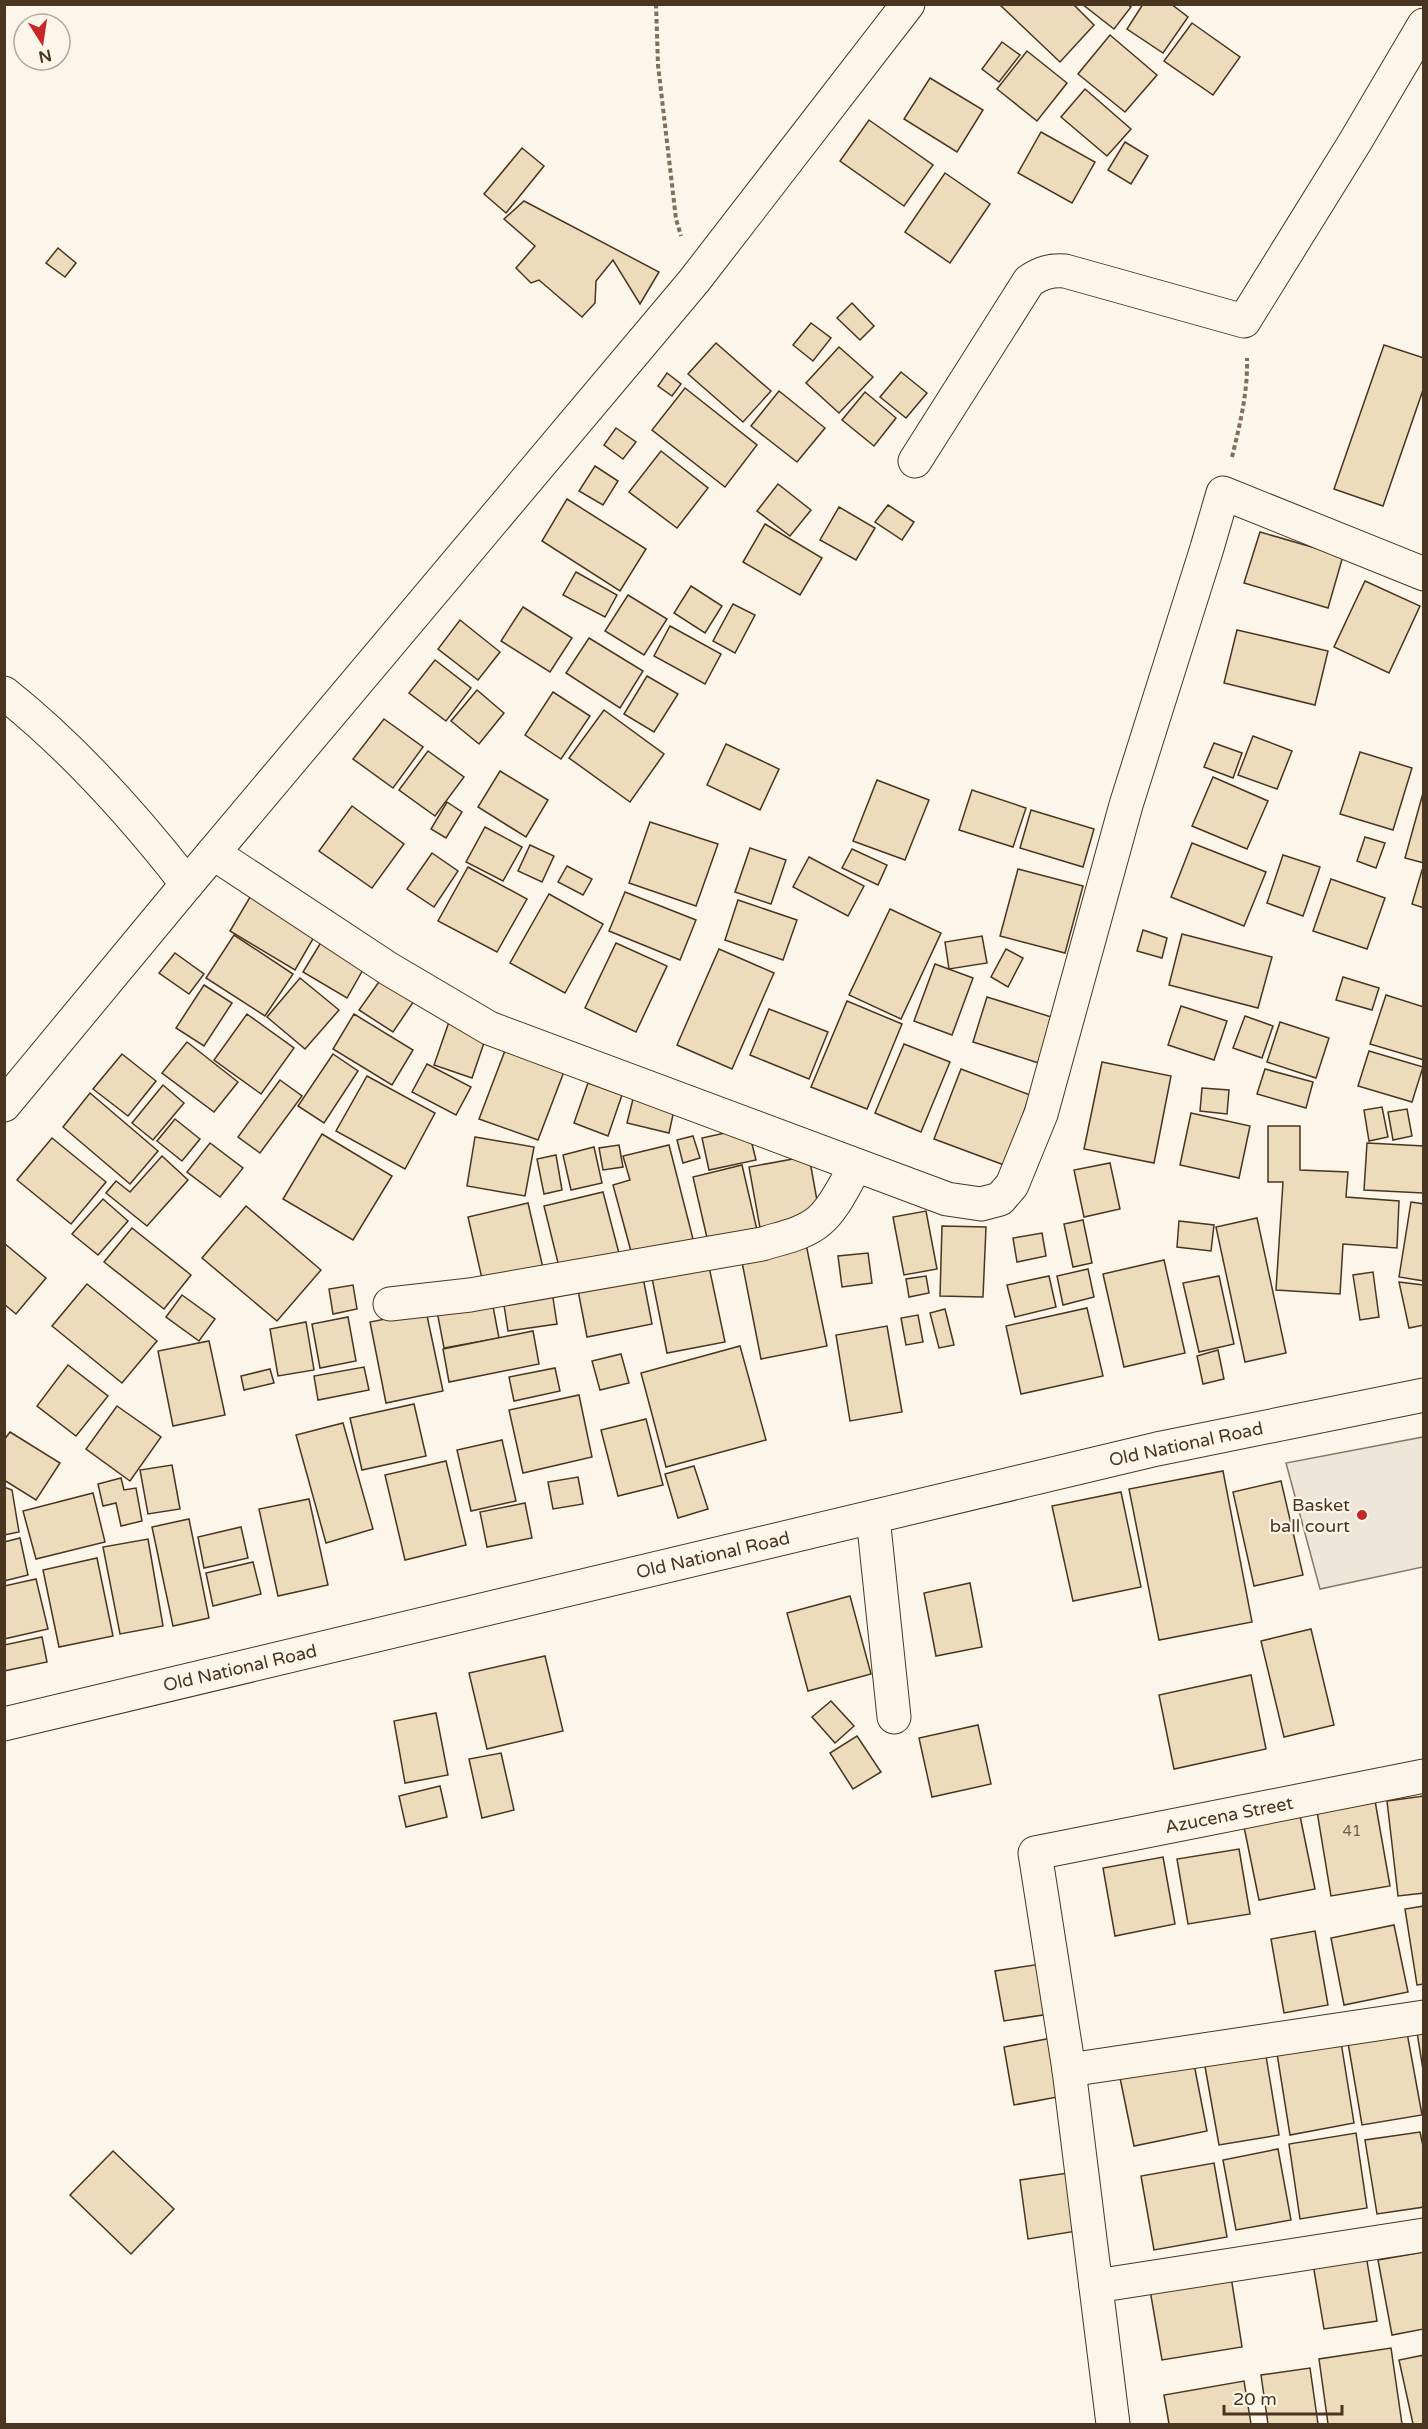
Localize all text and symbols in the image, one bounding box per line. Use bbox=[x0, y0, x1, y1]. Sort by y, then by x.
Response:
north arrow bbox=[12, 12, 72, 72]
text: N bbox=[37, 45, 53, 67]
street label: Old National Road bbox=[1107, 1417, 1265, 1471]
place label: Basket ball court bbox=[1270, 1494, 1350, 1537]
marker: Basket ball court bbox=[1355, 1508, 1369, 1522]
street label: Old National Road bbox=[634, 1527, 792, 1583]
street label: Old National Road bbox=[161, 1640, 319, 1696]
street label: Azucena Street bbox=[1163, 1792, 1295, 1838]
house number: 41 bbox=[1343, 1822, 1361, 1840]
scale bar bbox=[1224, 2378, 1342, 2416]
text: 20 m bbox=[1233, 2388, 1277, 2410]

